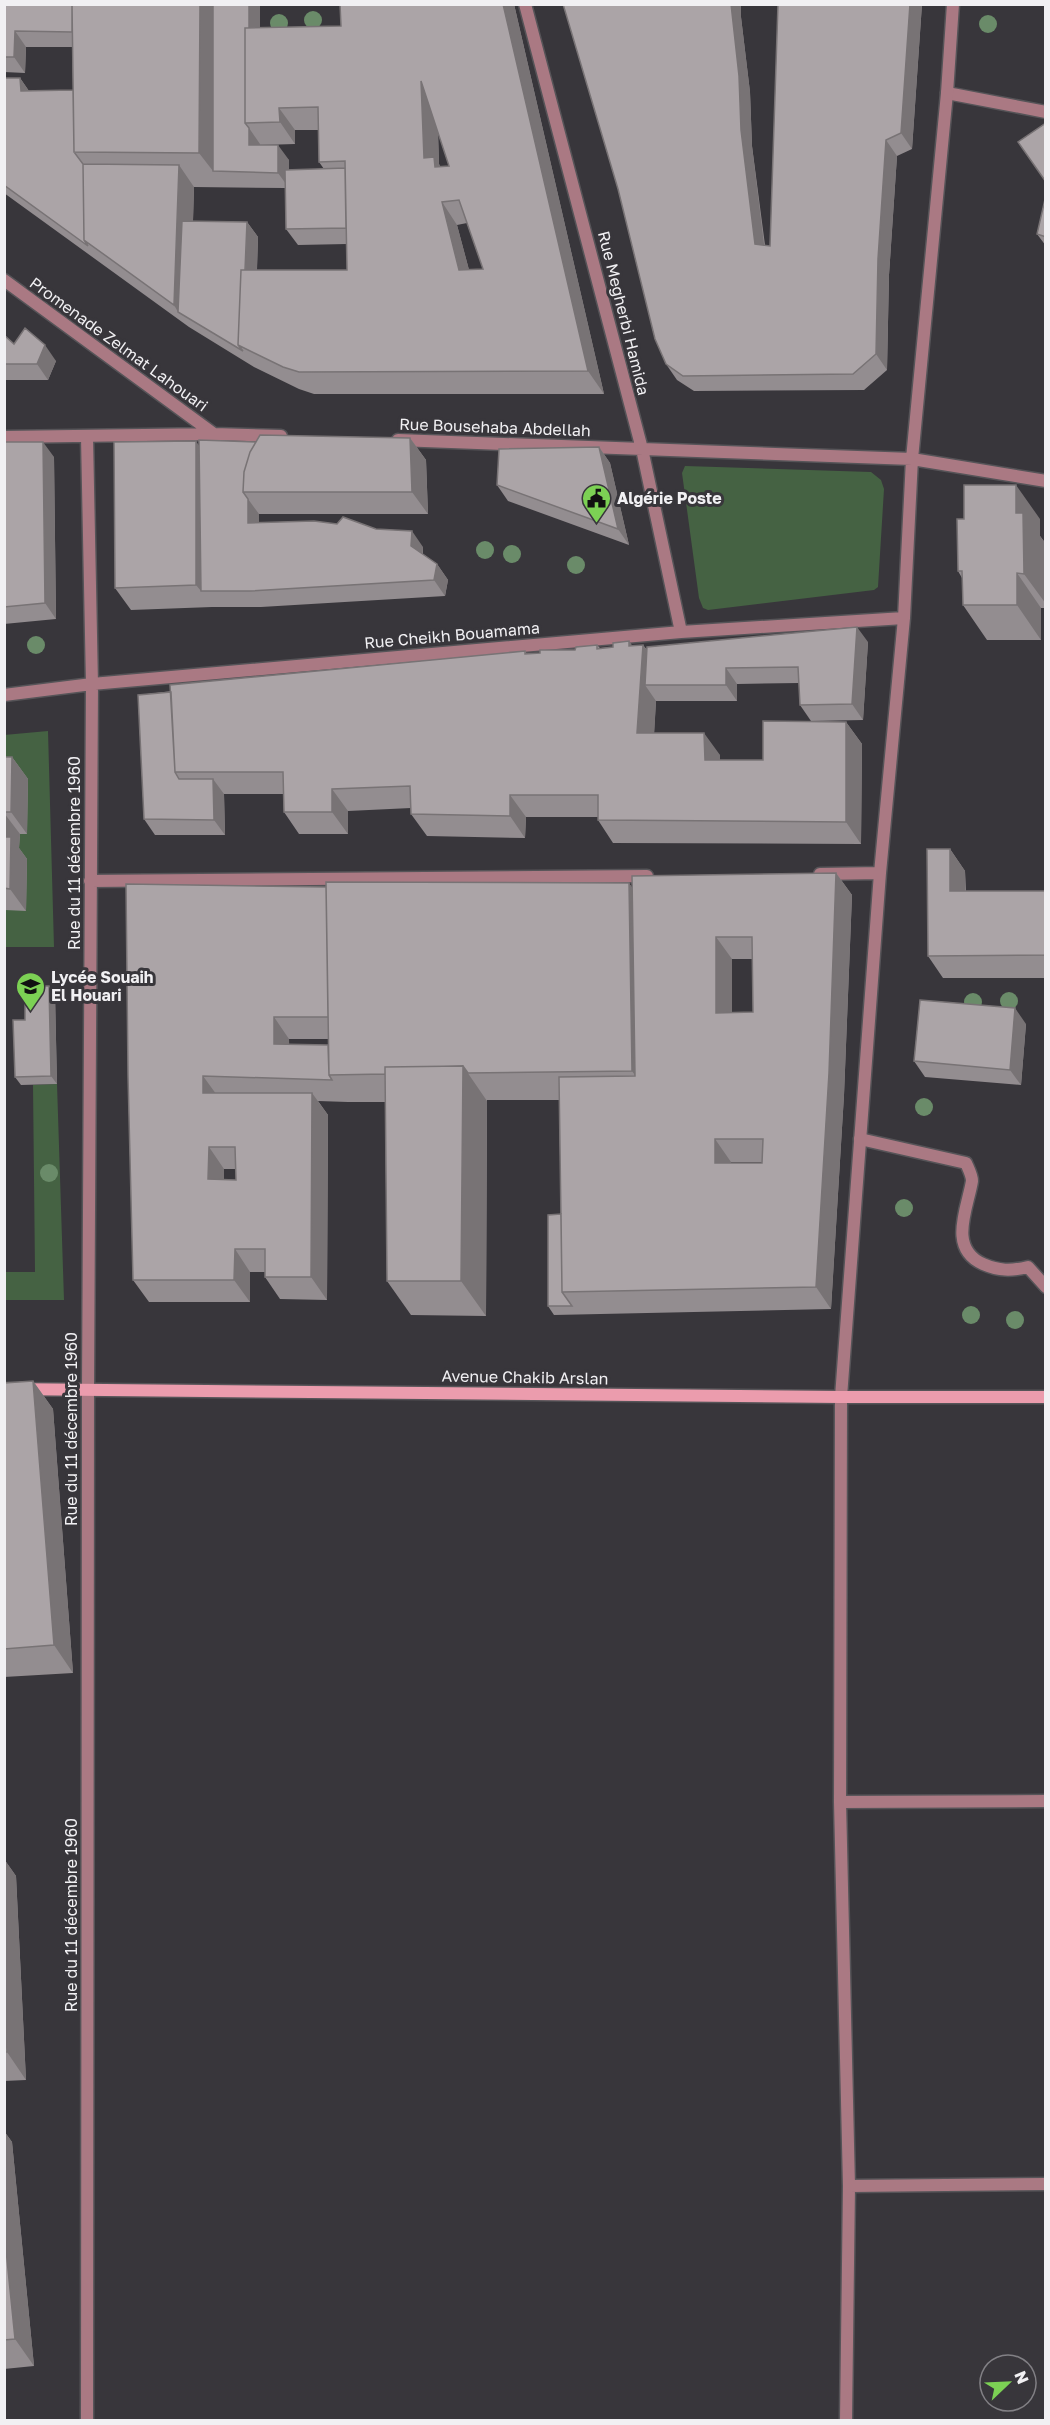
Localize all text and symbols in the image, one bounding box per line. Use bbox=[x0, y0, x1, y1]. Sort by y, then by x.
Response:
street label: Rue Megherbi Hamida bbox=[594, 229, 654, 397]
street label: Promenade Zelmat Lahouari bbox=[26, 273, 212, 415]
street label: Rue Bousehaba Abdellah bbox=[399, 414, 591, 440]
public building icon: Algérie Poste bbox=[580, 482, 612, 524]
place label: Algérie Poste bbox=[617, 488, 722, 508]
street label: Rue Cheikh Bouamama bbox=[363, 617, 541, 653]
street label: Rue du 11 décembre 1960 bbox=[64, 756, 84, 950]
place label: Lycée Souaih El Houari bbox=[51, 967, 154, 1005]
school or university icon: Lycée Souaih El Houari bbox=[14, 970, 46, 1012]
street label: Rue du 11 décembre 1960 bbox=[61, 1332, 81, 1526]
street label: Avenue Chakib Arslan bbox=[441, 1366, 609, 1388]
street label: Rue du 11 décembre 1960 bbox=[61, 1818, 81, 2012]
north arrow bbox=[978, 2353, 1038, 2413]
text: N bbox=[1010, 2368, 1033, 2387]

